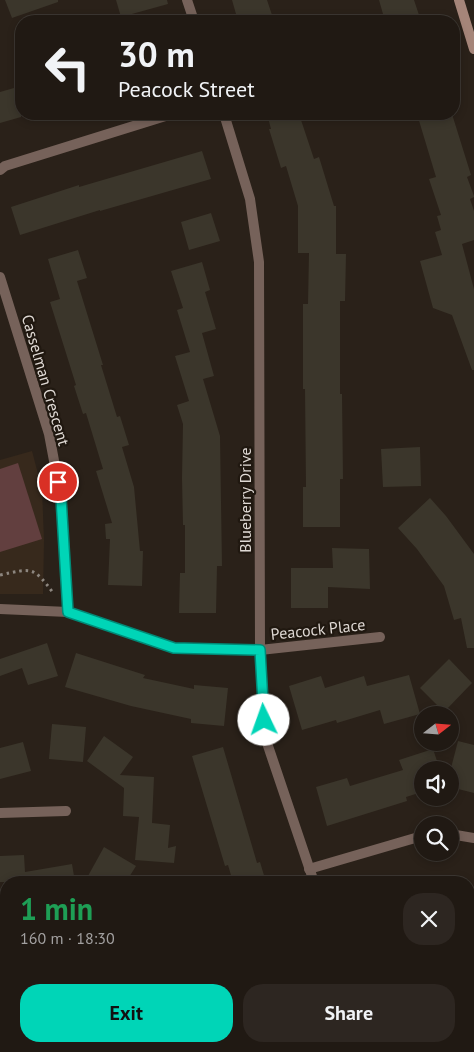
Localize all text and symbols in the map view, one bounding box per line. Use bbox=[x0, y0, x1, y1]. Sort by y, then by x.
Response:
text: 30 m bbox=[118, 31, 195, 77]
icon: left bbox=[35, 35, 100, 100]
text: Peacock Street bbox=[118, 75, 255, 103]
street label: Casselman Crescent bbox=[18, 312, 74, 448]
street label: Blueberry Drive bbox=[235, 447, 255, 553]
pin bbox=[37, 461, 79, 503]
icon: arrive bbox=[44, 468, 72, 496]
street label: Peacock Place bbox=[270, 614, 366, 644]
position arrow bbox=[237, 693, 289, 745]
north arrow bbox=[414, 706, 459, 751]
map controls bbox=[414, 706, 459, 861]
button: sound bbox=[414, 761, 459, 806]
button: search bbox=[414, 816, 459, 861]
text: 1 min bbox=[20, 889, 93, 928]
button: close bbox=[403, 893, 455, 945]
text: 160 m · 18:30 bbox=[20, 928, 115, 948]
button: Exit bbox=[20, 984, 233, 1042]
button: Share bbox=[243, 984, 455, 1042]

